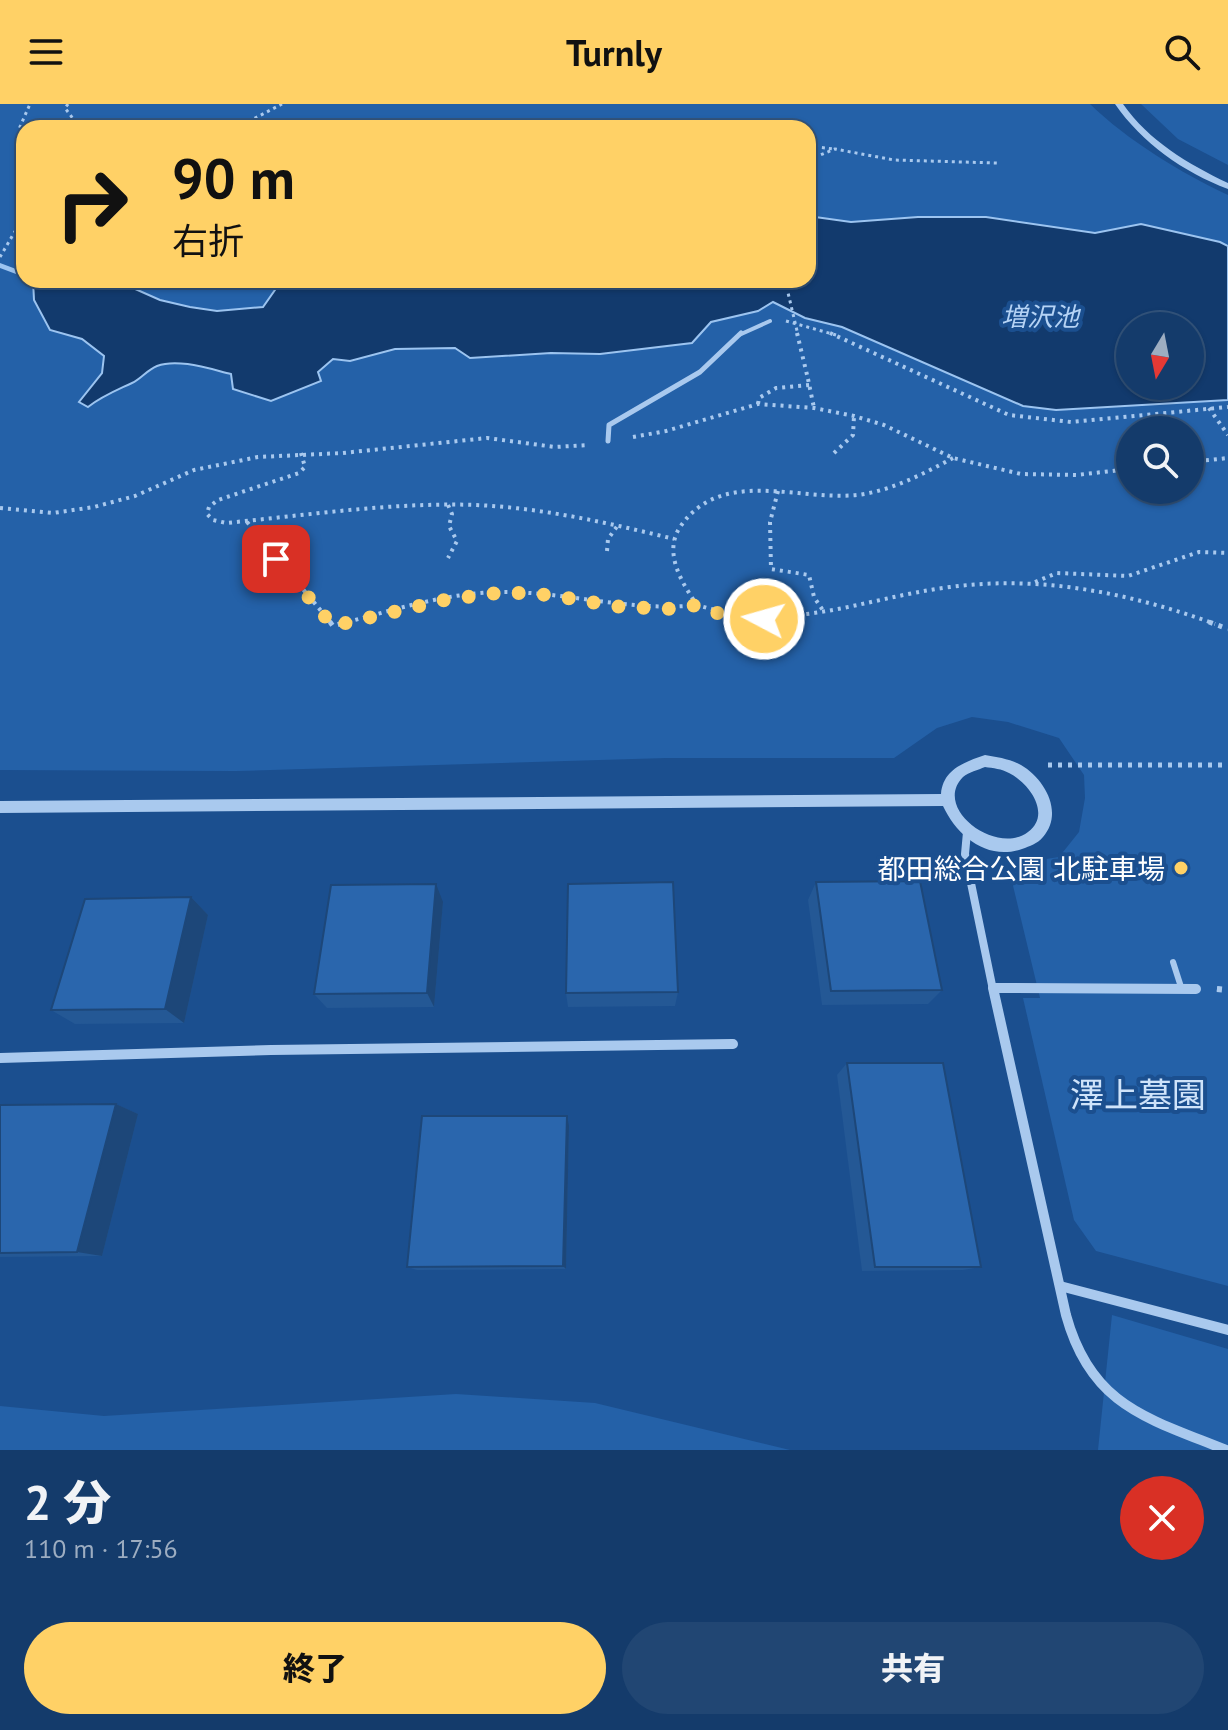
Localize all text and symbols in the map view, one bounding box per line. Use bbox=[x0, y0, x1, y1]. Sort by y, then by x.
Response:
text: Turnly bbox=[566, 29, 662, 76]
icon: menu bbox=[24, 30, 68, 74]
icon: search bbox=[1160, 30, 1204, 74]
text: 90 m bbox=[172, 142, 295, 214]
icon: right bbox=[40, 152, 144, 256]
text: 右折 bbox=[172, 217, 244, 264]
water label: 増沢池 bbox=[1001, 300, 1082, 333]
north arrow bbox=[1116, 312, 1204, 400]
map controls bbox=[1116, 312, 1204, 504]
button: search bbox=[1116, 416, 1204, 504]
pin bbox=[242, 525, 310, 593]
icon: arrive bbox=[254, 537, 298, 581]
position arrow bbox=[722, 577, 806, 661]
place label: 都田総合公園 北駐車場 bbox=[878, 850, 1165, 887]
marker: 都田総合公園 北駐車場 bbox=[1172, 859, 1190, 877]
park label: 澤上墓園 bbox=[1070, 1072, 1206, 1116]
text: 2 分 bbox=[24, 1471, 111, 1533]
button: close bbox=[1120, 1476, 1204, 1560]
text: 110 m · 17:56 bbox=[24, 1532, 178, 1565]
button: 終了 bbox=[24, 1622, 606, 1714]
button: 共有 bbox=[622, 1622, 1204, 1714]

